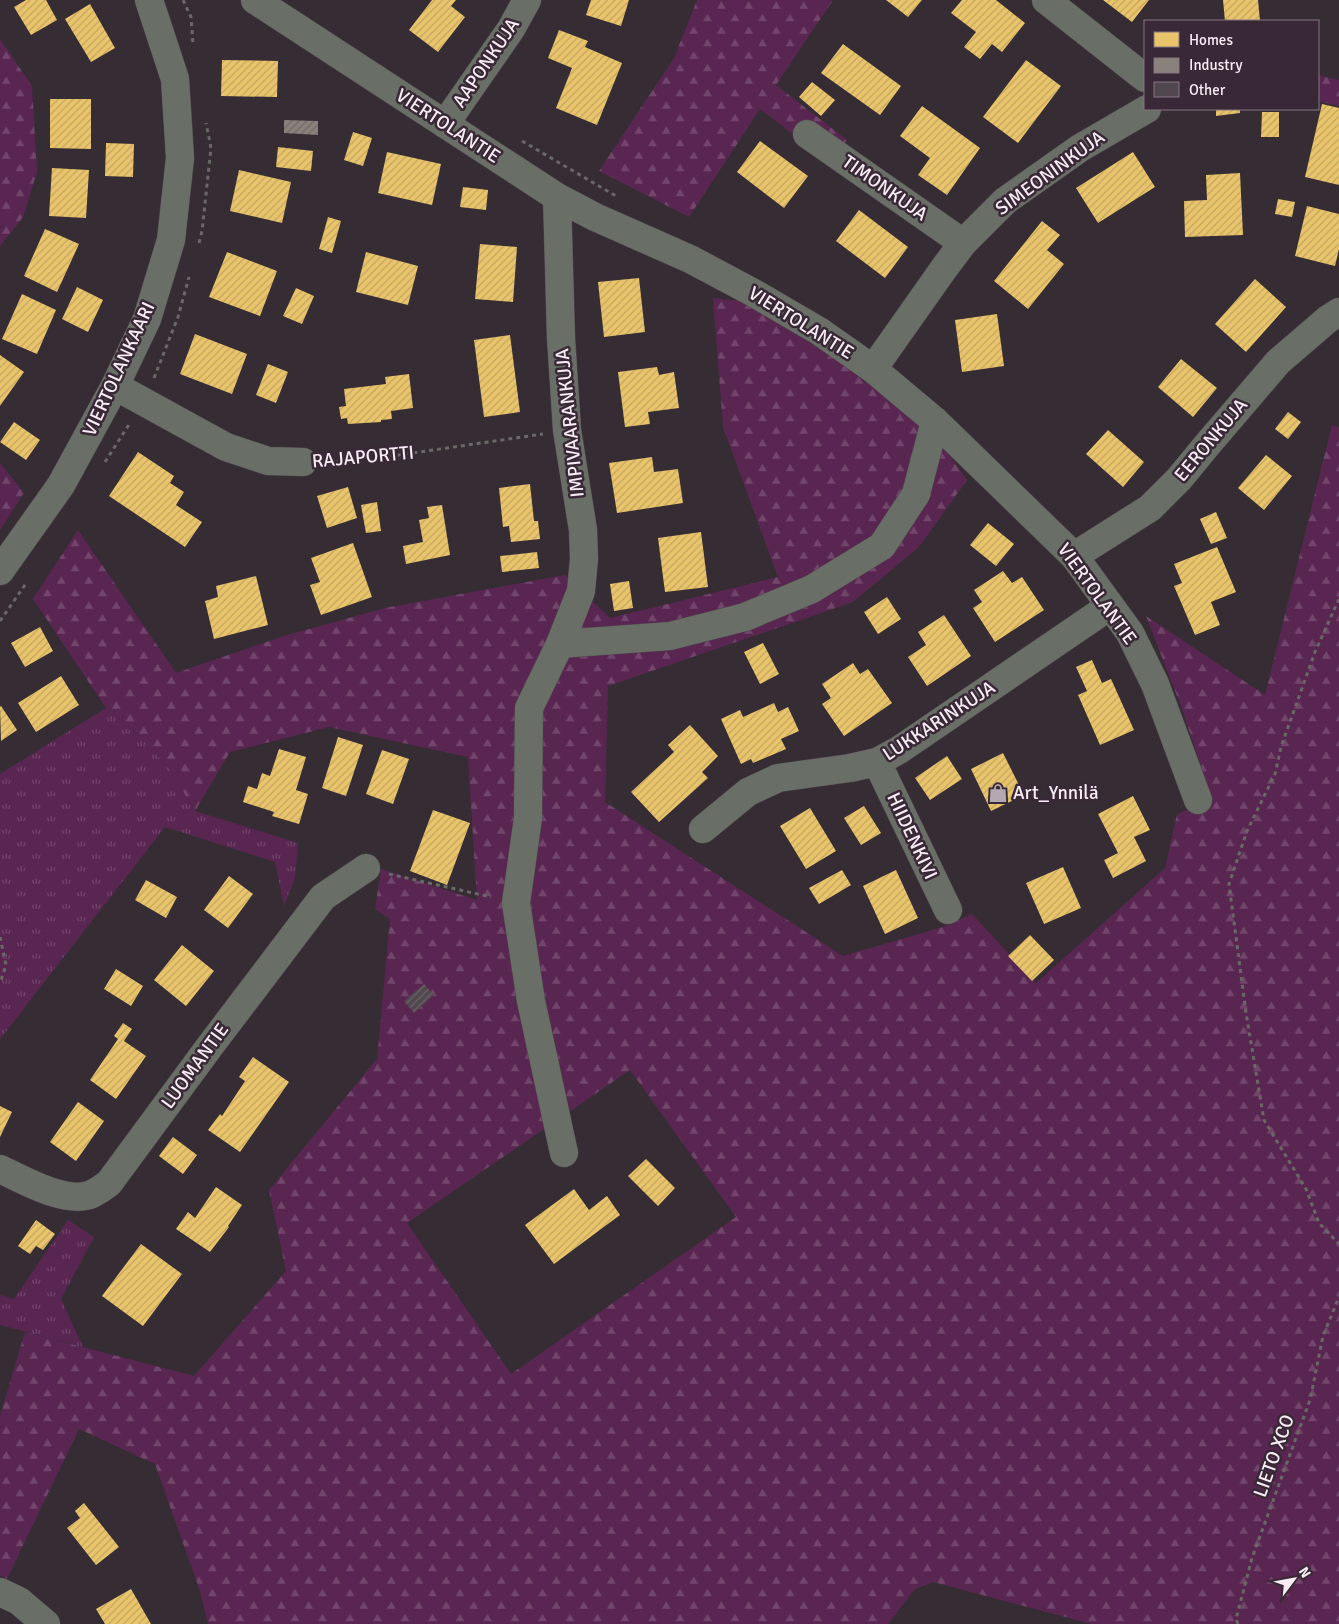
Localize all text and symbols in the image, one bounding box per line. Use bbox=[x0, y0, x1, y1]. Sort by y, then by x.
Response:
street label: AAPONKUJA bbox=[447, 13, 525, 112]
legend bbox=[1144, 20, 1319, 110]
text: Homes bbox=[1189, 31, 1233, 49]
text: Industry bbox=[1189, 56, 1242, 74]
text: Other bbox=[1189, 81, 1226, 99]
street label: VIERTOLANTIE bbox=[391, 83, 505, 169]
street label: SIMEONINKUJA bbox=[991, 125, 1110, 221]
street label: TIMONKUJA bbox=[838, 150, 933, 226]
street label: VIERTOLANTIE bbox=[744, 281, 858, 365]
street label: VIERTOLANKAARI bbox=[77, 298, 161, 440]
street label: IMPIVAARANKUJA bbox=[550, 347, 590, 499]
street label: EERONKUJA bbox=[1169, 393, 1253, 487]
street label: RAJAPORTTI bbox=[311, 441, 415, 473]
street label: VIERTOLANTIE bbox=[1052, 539, 1142, 649]
street label: LUKKARINKUJA bbox=[878, 675, 1000, 766]
place label: Art_Ynnilä bbox=[1013, 781, 1099, 805]
shop icon: Art_Ynnilä bbox=[987, 782, 1009, 804]
street label: HIIDENKIVI bbox=[881, 789, 943, 883]
street label: LUOMANTIE bbox=[156, 1019, 234, 1113]
street label: LIETO XCO bbox=[1248, 1411, 1300, 1501]
north arrow bbox=[1269, 1554, 1319, 1604]
text: N bbox=[1295, 1564, 1314, 1581]

